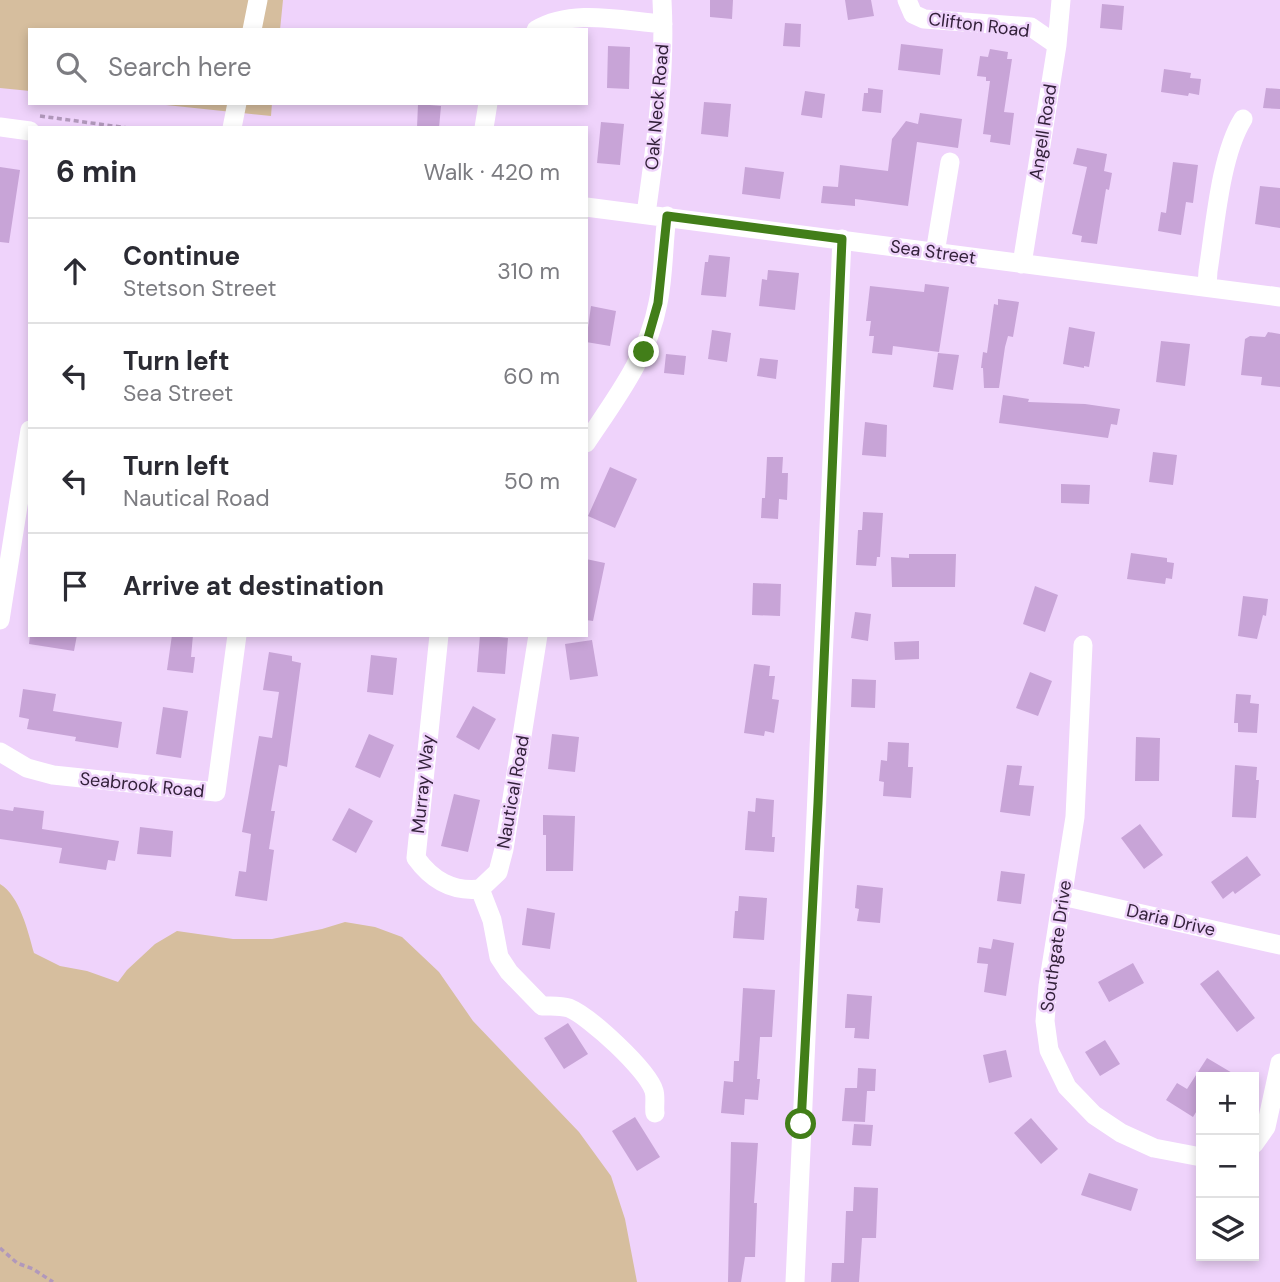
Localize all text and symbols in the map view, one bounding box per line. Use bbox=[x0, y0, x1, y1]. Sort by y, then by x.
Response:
street label: Clifton Road bbox=[927, 7, 1031, 43]
search box bbox=[28, 28, 588, 105]
street label: Oak Neck Road bbox=[640, 43, 674, 171]
icon: search bbox=[52, 48, 90, 86]
text: Search here bbox=[108, 50, 251, 84]
street label: Angell Road bbox=[1024, 82, 1062, 182]
text: 6 min bbox=[56, 152, 137, 191]
text: Walk · 420 m bbox=[424, 157, 560, 187]
street label: Sea Street bbox=[889, 234, 977, 270]
text: Continue bbox=[123, 239, 240, 273]
icon: ahead bbox=[56, 252, 94, 290]
text: 310 m bbox=[497, 256, 560, 286]
text: Stetson Street bbox=[123, 273, 276, 303]
route end bbox=[628, 336, 659, 367]
text: Turn left bbox=[123, 344, 230, 378]
icon: left bbox=[56, 357, 94, 395]
text: 60 m bbox=[503, 361, 560, 391]
text: Sea Street bbox=[123, 378, 233, 408]
text: Turn left bbox=[123, 449, 230, 483]
icon: left bbox=[56, 462, 94, 500]
text: 50 m bbox=[504, 466, 560, 496]
text: Nautical Road bbox=[123, 483, 270, 513]
icon: arrive bbox=[56, 567, 94, 605]
text: Arrive at destination bbox=[123, 569, 384, 603]
street label: Murray Way bbox=[406, 733, 440, 835]
street label: Nautical Road bbox=[491, 733, 535, 851]
street label: Seabrook Road bbox=[79, 767, 205, 803]
street label: Southgate Drive bbox=[1035, 879, 1077, 1013]
street label: Daria Drive bbox=[1124, 898, 1218, 942]
map controls bbox=[1196, 1072, 1259, 1261]
button: + bbox=[1196, 1072, 1259, 1135]
route start bbox=[785, 1108, 816, 1139]
button: − bbox=[1196, 1135, 1259, 1198]
button: layers bbox=[1196, 1198, 1259, 1261]

